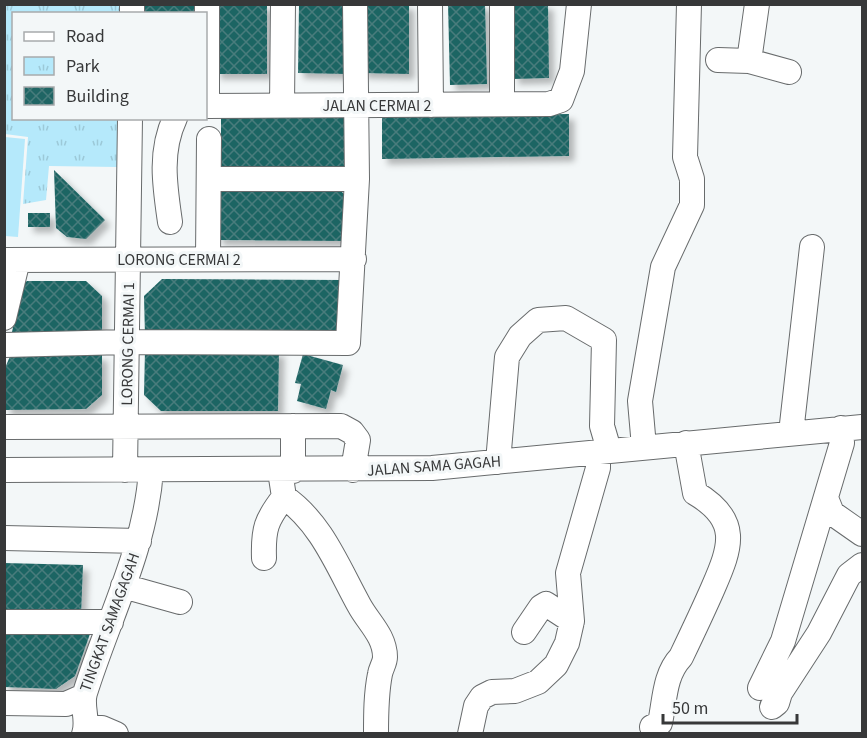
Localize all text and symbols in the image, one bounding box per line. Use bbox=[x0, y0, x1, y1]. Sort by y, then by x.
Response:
legend bbox=[12, 12, 207, 120]
text: Road bbox=[66, 24, 105, 49]
text: Park bbox=[66, 54, 100, 79]
text: Building bbox=[66, 84, 129, 109]
street label: JALAN CERMAI 2 bbox=[323, 95, 431, 117]
street label: LORONG CERMAI 2 bbox=[117, 249, 241, 271]
street label: LORONG CERMAI 1 bbox=[116, 282, 140, 406]
street label: JALAN SAMA GAGAH bbox=[366, 450, 502, 482]
street label: TINGKAT SAMAGAGAH bbox=[75, 550, 145, 695]
scale bar bbox=[663, 687, 796, 725]
text: 50 m bbox=[672, 696, 708, 721]

